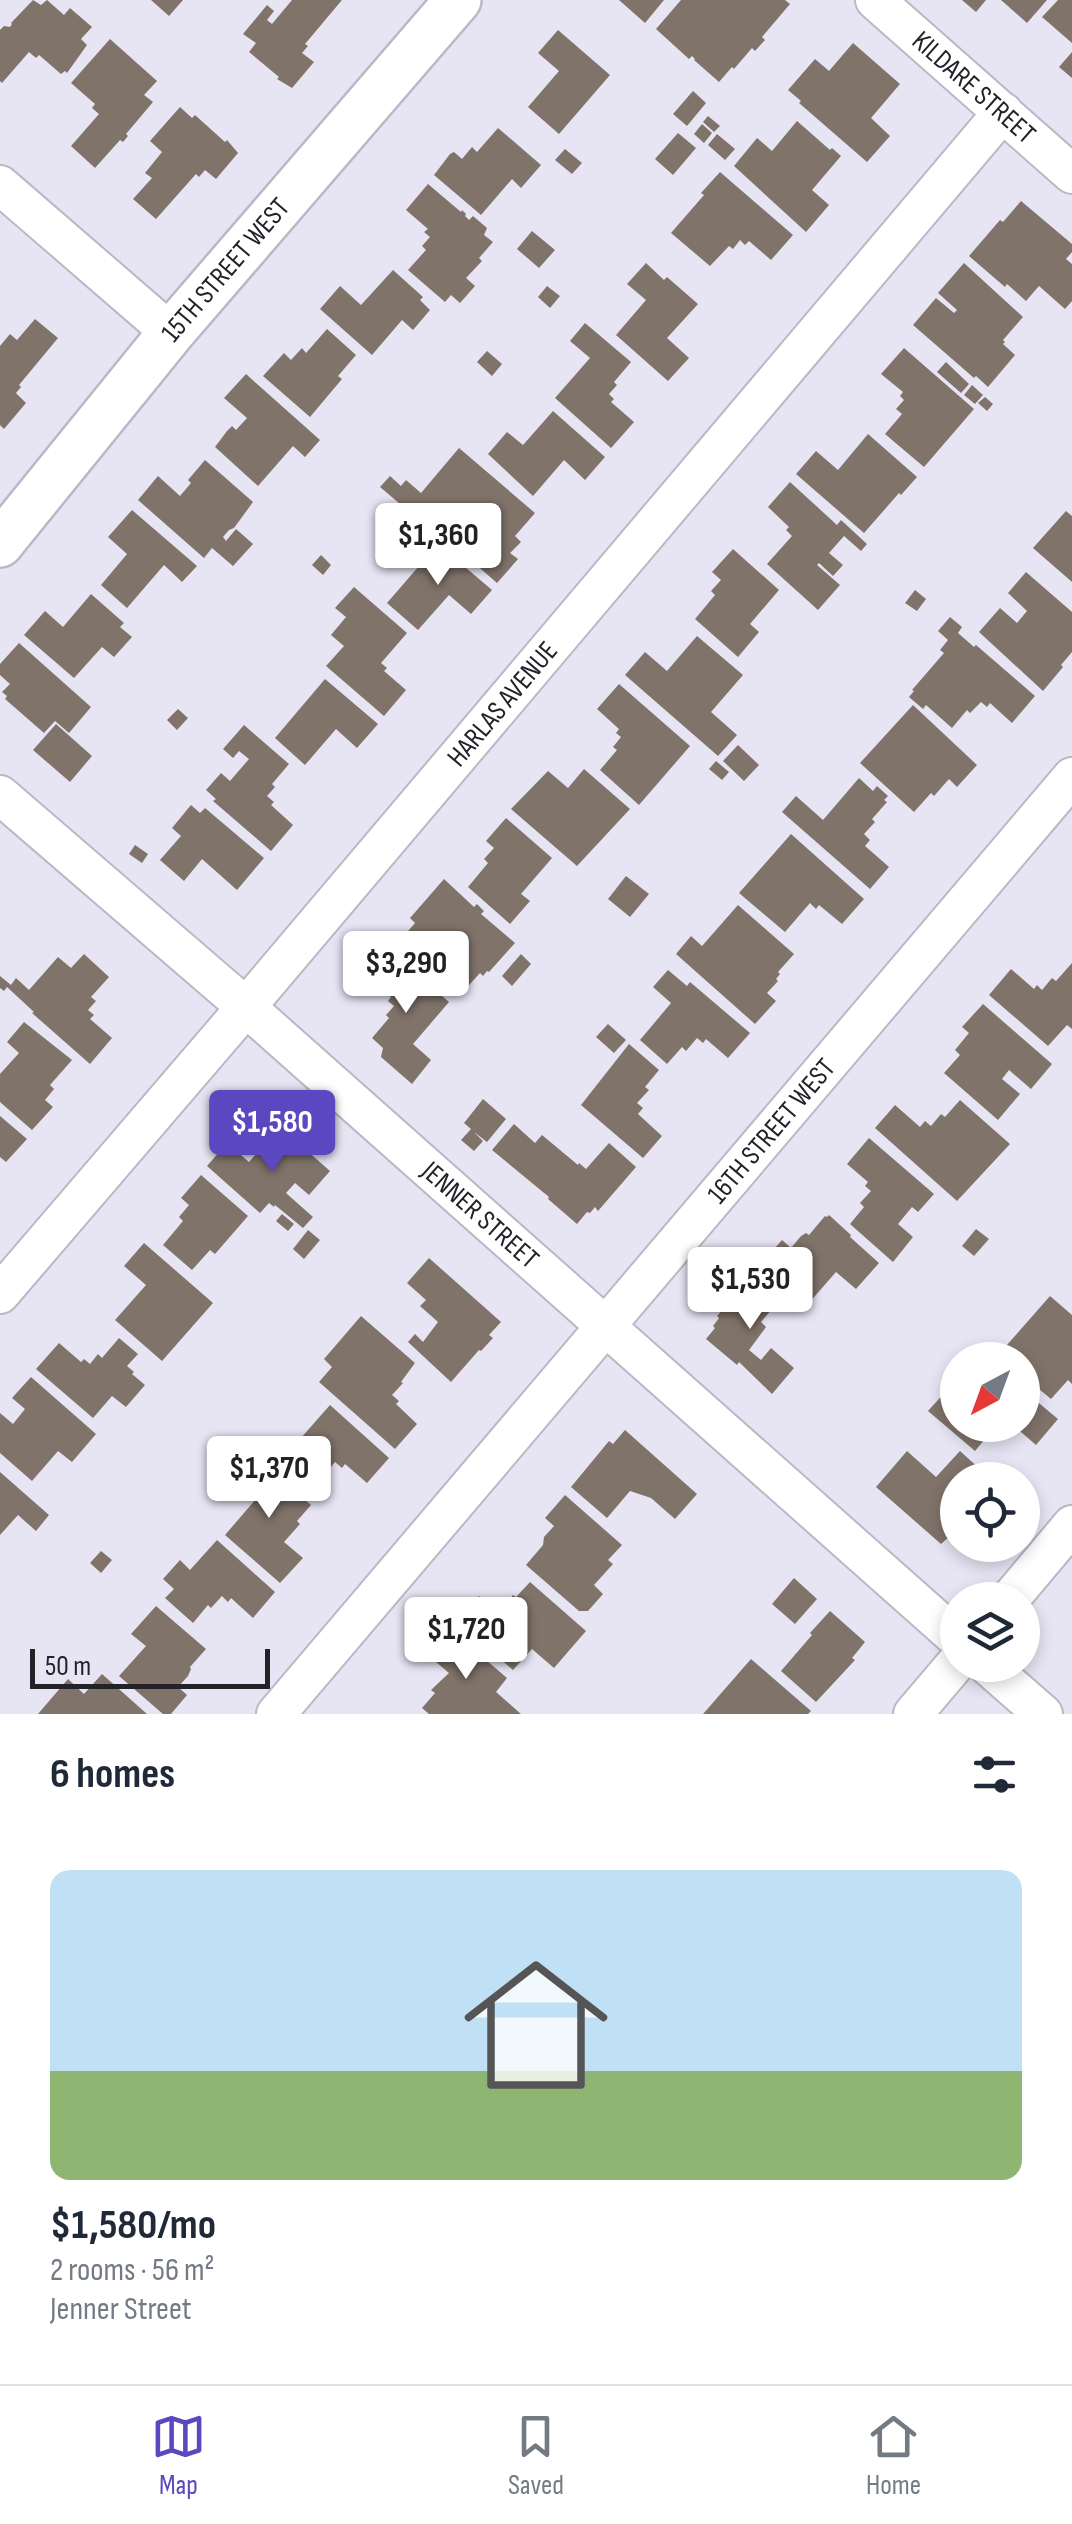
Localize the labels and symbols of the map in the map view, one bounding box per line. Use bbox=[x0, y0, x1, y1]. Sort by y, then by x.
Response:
street label: KILDARE STREET bbox=[905, 24, 1042, 151]
street label: 15TH STREET WEST bbox=[154, 191, 296, 348]
pin: $1,360 bbox=[357, 503, 519, 588]
street label: HARLAS AVENUE bbox=[440, 635, 564, 773]
pin: $3,290 bbox=[325, 931, 487, 1016]
street label: 16TH STREET WEST bbox=[700, 1052, 842, 1210]
pin: $1,580 bbox=[191, 1090, 353, 1175]
street label: JENNER STREET bbox=[414, 1154, 546, 1276]
pin: $1,530 bbox=[669, 1247, 831, 1332]
north arrow bbox=[940, 1342, 1040, 1442]
pin: $1,370 bbox=[188, 1436, 350, 1521]
pin: $1,720 bbox=[385, 1597, 547, 1682]
scale bar bbox=[30, 1644, 270, 1688]

